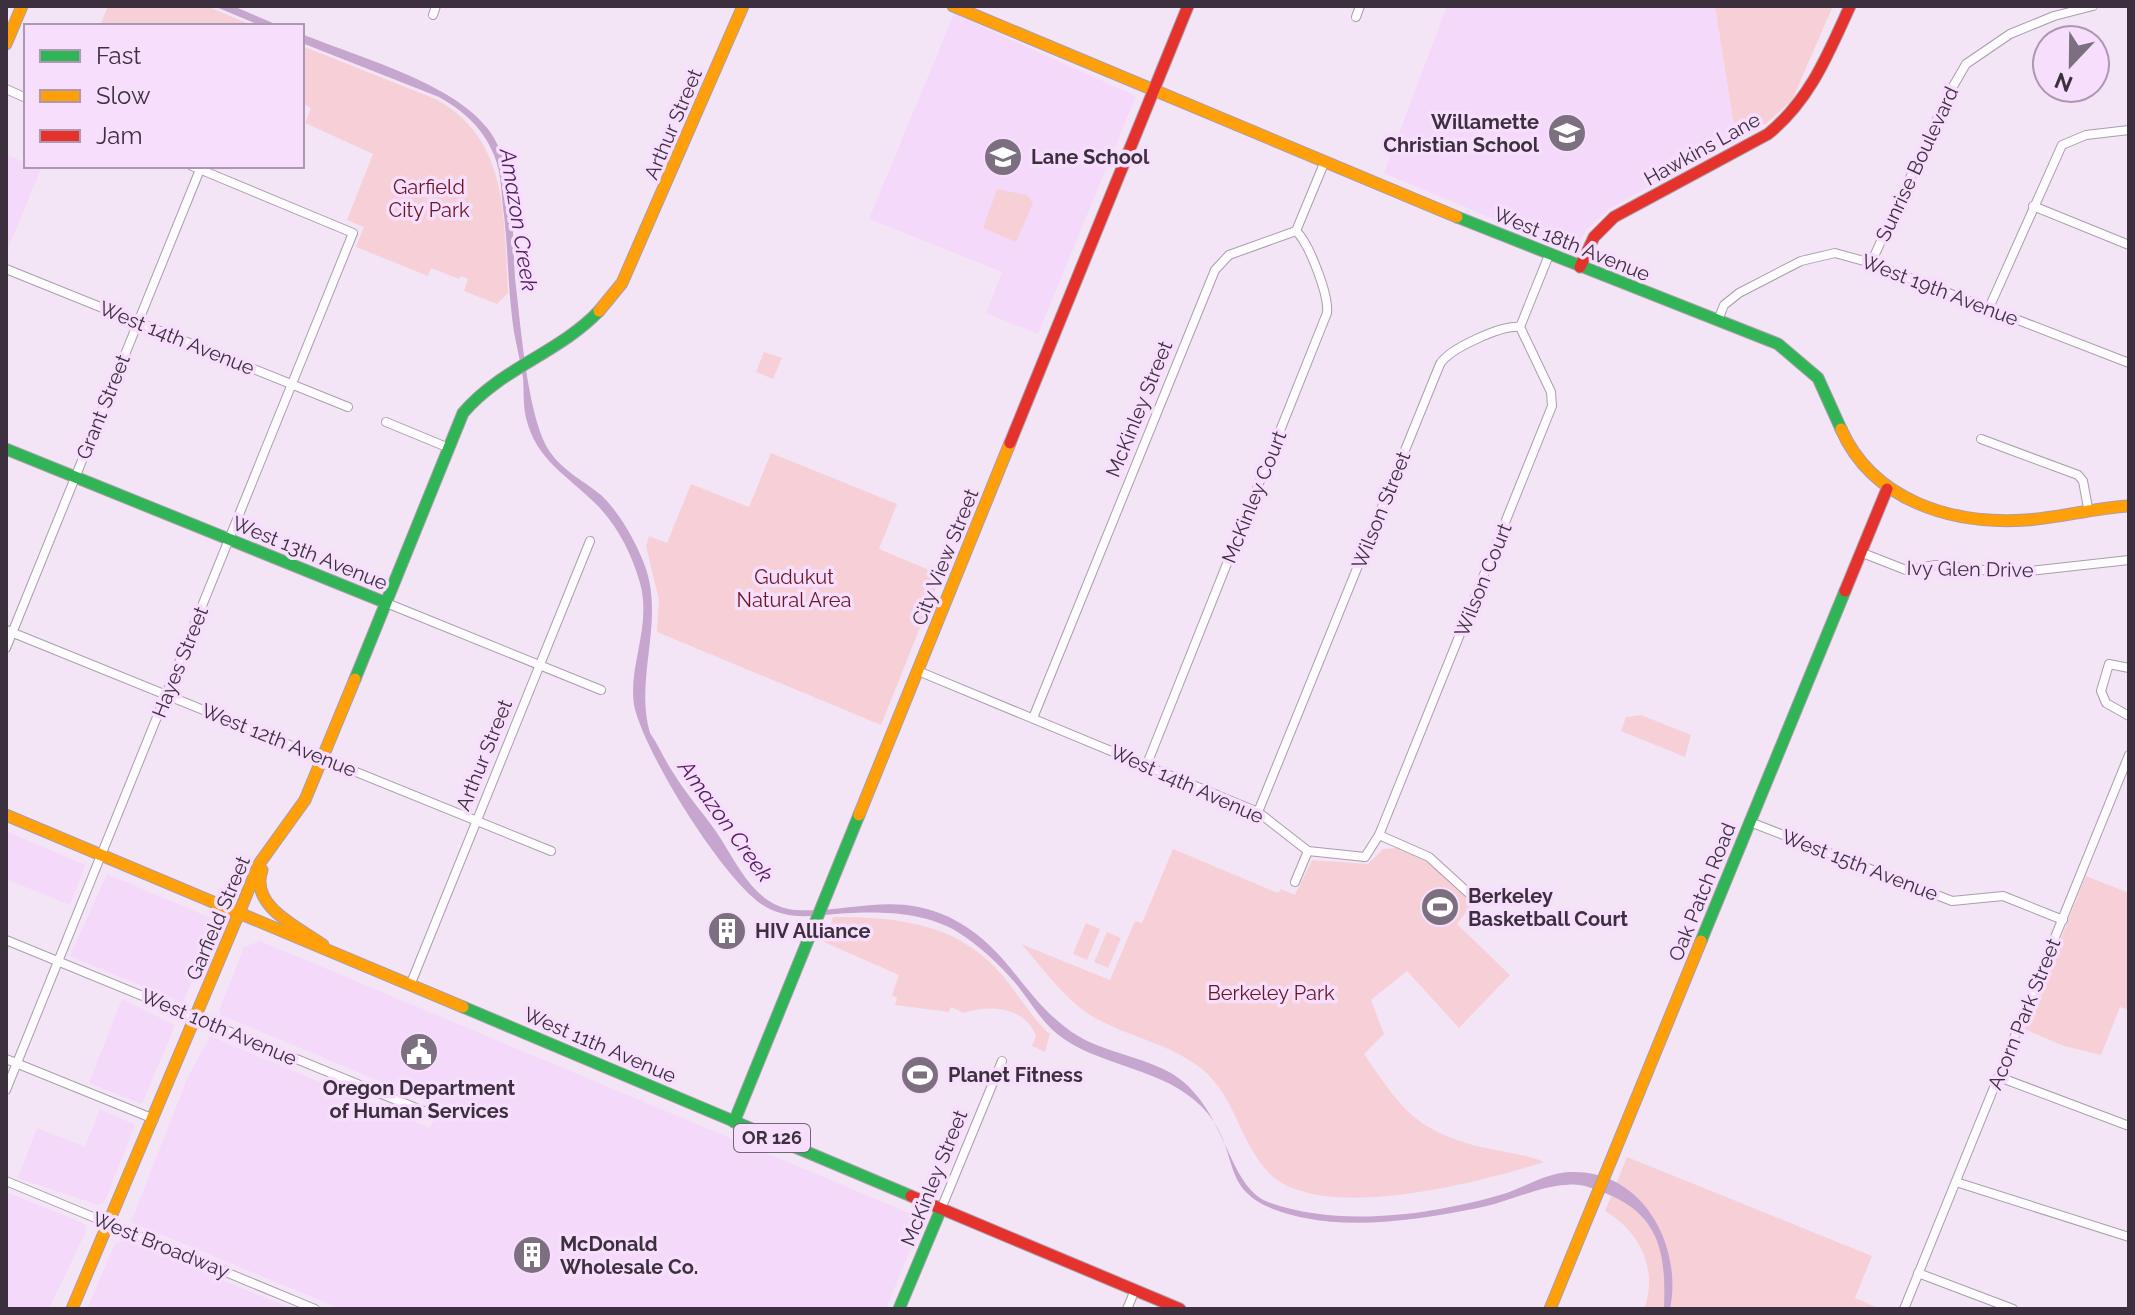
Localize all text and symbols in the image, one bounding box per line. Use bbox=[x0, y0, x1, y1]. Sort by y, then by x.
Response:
legend bbox=[24, 24, 304, 168]
north arrow bbox=[2031, 24, 2111, 104]
text: Fast bbox=[96, 41, 141, 70]
street label: Arthur Street bbox=[639, 65, 707, 183]
text: N bbox=[2051, 67, 2076, 98]
text: Slow bbox=[96, 81, 151, 110]
street label: Sunrise Boulevard bbox=[1871, 83, 1963, 245]
street label: Hawkins Lane bbox=[1640, 107, 1764, 191]
place label: Willamette Christian School bbox=[1383, 110, 1540, 157]
school or university icon: Willamette Christian School bbox=[1546, 112, 1588, 154]
text: Jam bbox=[96, 121, 142, 150]
school or university icon: Lane School bbox=[982, 136, 1024, 178]
place label: Lane School bbox=[1031, 145, 1150, 169]
water label: Amazon Creek bbox=[495, 146, 543, 293]
park label: Garfield City Park bbox=[388, 175, 470, 222]
street label: West 18th Avenue bbox=[1490, 202, 1654, 286]
street label: West 19th Avenue bbox=[1858, 249, 2022, 331]
street label: West 14th Avenue bbox=[96, 296, 258, 380]
street label: McKinley Street bbox=[1101, 337, 1177, 481]
street label: Grant Street bbox=[71, 351, 135, 463]
street label: McKinley Court bbox=[1217, 427, 1292, 567]
street label: Wilson Street bbox=[1347, 448, 1416, 572]
street label: City View Street bbox=[907, 485, 983, 629]
street label: West 13th Avenue bbox=[229, 511, 391, 595]
street label: Wilson Court bbox=[1449, 519, 1517, 640]
street label: Ivy Glen Drive bbox=[1906, 556, 2034, 582]
park label: Gudukut Natural Area bbox=[737, 565, 851, 612]
street label: Hayes Street bbox=[147, 603, 213, 721]
street label: Arthur Street bbox=[451, 696, 517, 814]
street label: West 12th Avenue bbox=[198, 698, 360, 782]
street label: West 14th Avenue bbox=[1107, 739, 1268, 829]
water label: Amazon Creek bbox=[673, 754, 779, 887]
street label: Oak Patch Road bbox=[1663, 819, 1741, 965]
street label: West 15th Avenue bbox=[1779, 824, 1942, 906]
street label: Garfield Street bbox=[181, 852, 255, 984]
place label: Berkeley Basketball Court bbox=[1468, 884, 1628, 931]
sports icon: Berkeley Basketball Court bbox=[1419, 886, 1461, 928]
building icon: HIV Alliance bbox=[706, 910, 748, 952]
place label: HIV Alliance bbox=[755, 919, 871, 943]
street label: Acorn Park Street bbox=[1983, 935, 2065, 1093]
park label: Berkeley Park bbox=[1207, 981, 1335, 1005]
street label: West 10th Avenue bbox=[138, 983, 301, 1071]
street label: West 11th Avenue bbox=[520, 1002, 680, 1088]
public building icon: Oregon Department of Human Services bbox=[398, 1031, 440, 1073]
sports icon: Planet Fitness bbox=[899, 1054, 941, 1096]
place label: Planet Fitness bbox=[948, 1063, 1083, 1087]
place label: Oregon Department of Human Services bbox=[323, 1076, 516, 1123]
street label: McKinley Street bbox=[896, 1106, 972, 1250]
road number: OR 126 bbox=[734, 1124, 810, 1152]
street label: West Broadway bbox=[89, 1207, 233, 1283]
place label: McDonald Wholesale Co. bbox=[560, 1232, 698, 1279]
building icon: McDonald Wholesale Co. bbox=[511, 1234, 553, 1276]

